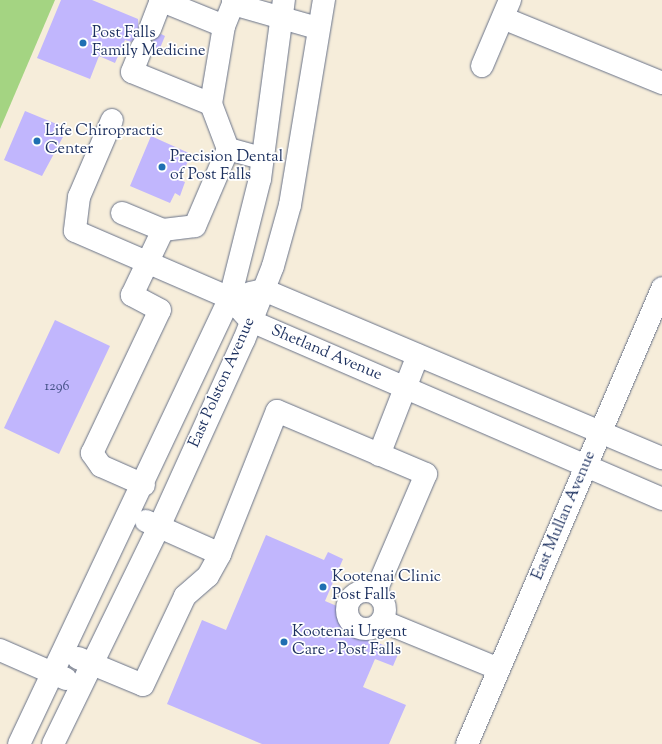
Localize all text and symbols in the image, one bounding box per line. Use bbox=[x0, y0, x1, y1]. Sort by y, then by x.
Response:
place label: Post Falls Family Medicine bbox=[92, 24, 205, 62]
marker: Post Falls Family Medicine bbox=[77, 37, 89, 49]
place label: Life Chiropractic Center bbox=[45, 122, 163, 160]
marker: Life Chiropractic Center bbox=[32, 136, 42, 146]
place label: Precision Dental of Post Falls bbox=[170, 148, 283, 186]
marker: Precision Dental of Post Falls bbox=[157, 162, 167, 172]
street label: East Polston Avenue bbox=[186, 315, 260, 451]
street label: Shetland Avenue bbox=[268, 322, 384, 386]
house number: 1296 bbox=[44, 379, 70, 395]
street label: East Mullan Avenue bbox=[529, 448, 601, 584]
place label: Kootenai Clinic Post Falls bbox=[332, 568, 441, 606]
marker: Kootenai Clinic Post Falls bbox=[317, 581, 329, 593]
place label: Kootenai Urgent Care - Post Falls bbox=[292, 623, 407, 661]
marker: Kootenai Urgent Care - Post Falls bbox=[279, 637, 289, 647]

